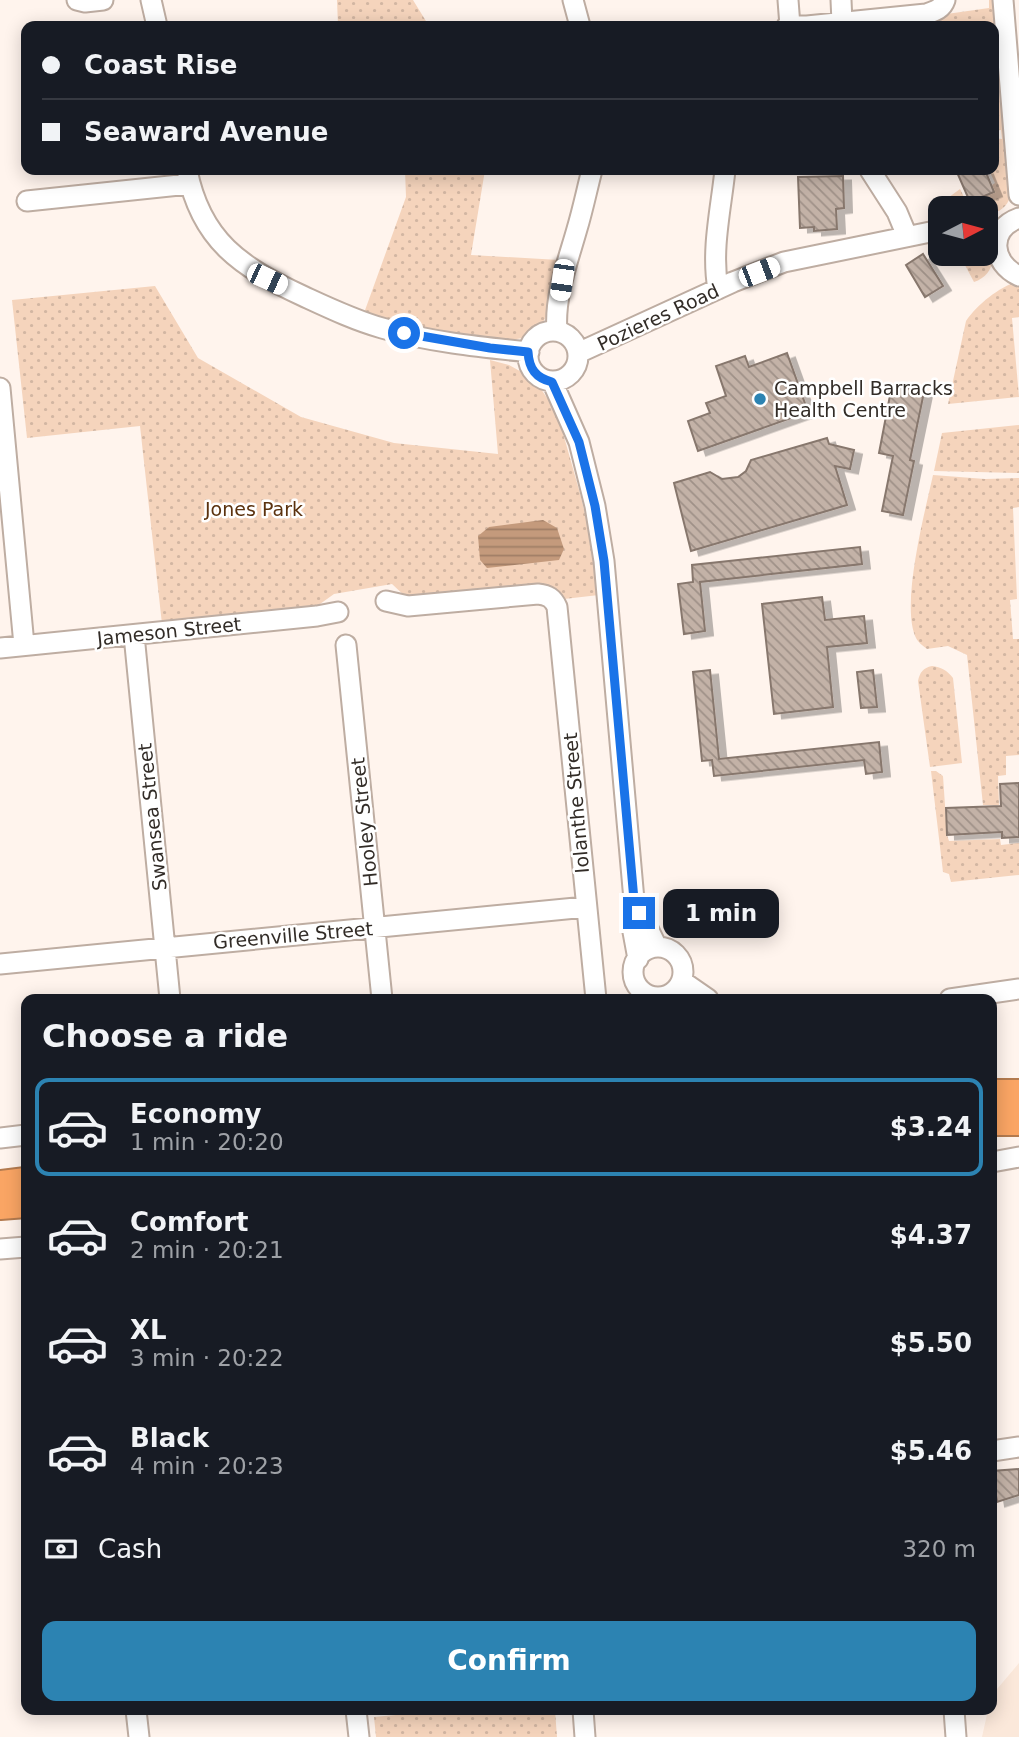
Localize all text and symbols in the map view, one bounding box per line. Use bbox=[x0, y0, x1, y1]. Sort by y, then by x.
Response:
text: Coast Rise bbox=[84, 50, 238, 80]
text: Seaward Avenue bbox=[84, 117, 328, 147]
north arrow bbox=[928, 196, 998, 266]
map controls bbox=[928, 196, 998, 266]
car bbox=[736, 255, 783, 289]
car bbox=[549, 258, 576, 302]
car bbox=[244, 261, 291, 297]
street label: Pozieres Road bbox=[594, 279, 722, 355]
route start bbox=[388, 317, 420, 349]
place label: Campbell Barracks Health Centre bbox=[774, 377, 953, 421]
marker: Campbell Barracks Health Centre bbox=[752, 391, 768, 407]
park label: Jones Park bbox=[204, 498, 303, 520]
street label: Jameson Street bbox=[95, 612, 242, 650]
street label: Iolanthe Street bbox=[559, 732, 593, 874]
street label: Swansea Street bbox=[133, 742, 171, 892]
street label: Hooley Street bbox=[346, 756, 382, 888]
callout: 1 min bbox=[664, 888, 779, 937]
route end bbox=[623, 897, 655, 929]
text: 1 min bbox=[685, 900, 757, 926]
street label: Greenville Street bbox=[212, 917, 374, 953]
text: Choose a ride bbox=[42, 1017, 288, 1055]
icon: car bbox=[46, 1096, 109, 1159]
text: Economy bbox=[130, 1099, 261, 1129]
text: $3.24 bbox=[890, 1112, 972, 1142]
text: 1 min · 20:20 bbox=[130, 1129, 284, 1155]
icon: car bbox=[46, 1204, 109, 1267]
text: Comfort bbox=[130, 1207, 248, 1237]
text: $4.37 bbox=[890, 1220, 972, 1250]
text: 2 min · 20:21 bbox=[130, 1237, 284, 1263]
icon: car bbox=[46, 1312, 109, 1375]
text: XL bbox=[130, 1315, 167, 1345]
text: $5.50 bbox=[890, 1328, 972, 1358]
text: 3 min · 20:22 bbox=[130, 1345, 284, 1371]
icon: car bbox=[46, 1420, 109, 1483]
text: Black bbox=[130, 1423, 209, 1453]
text: $5.46 bbox=[890, 1436, 972, 1466]
text: 4 min · 20:23 bbox=[130, 1453, 284, 1479]
icon: cash bbox=[42, 1530, 80, 1568]
text: Cash bbox=[98, 1534, 162, 1564]
text: 320 m bbox=[902, 1536, 976, 1562]
button: Confirm bbox=[42, 1621, 976, 1701]

